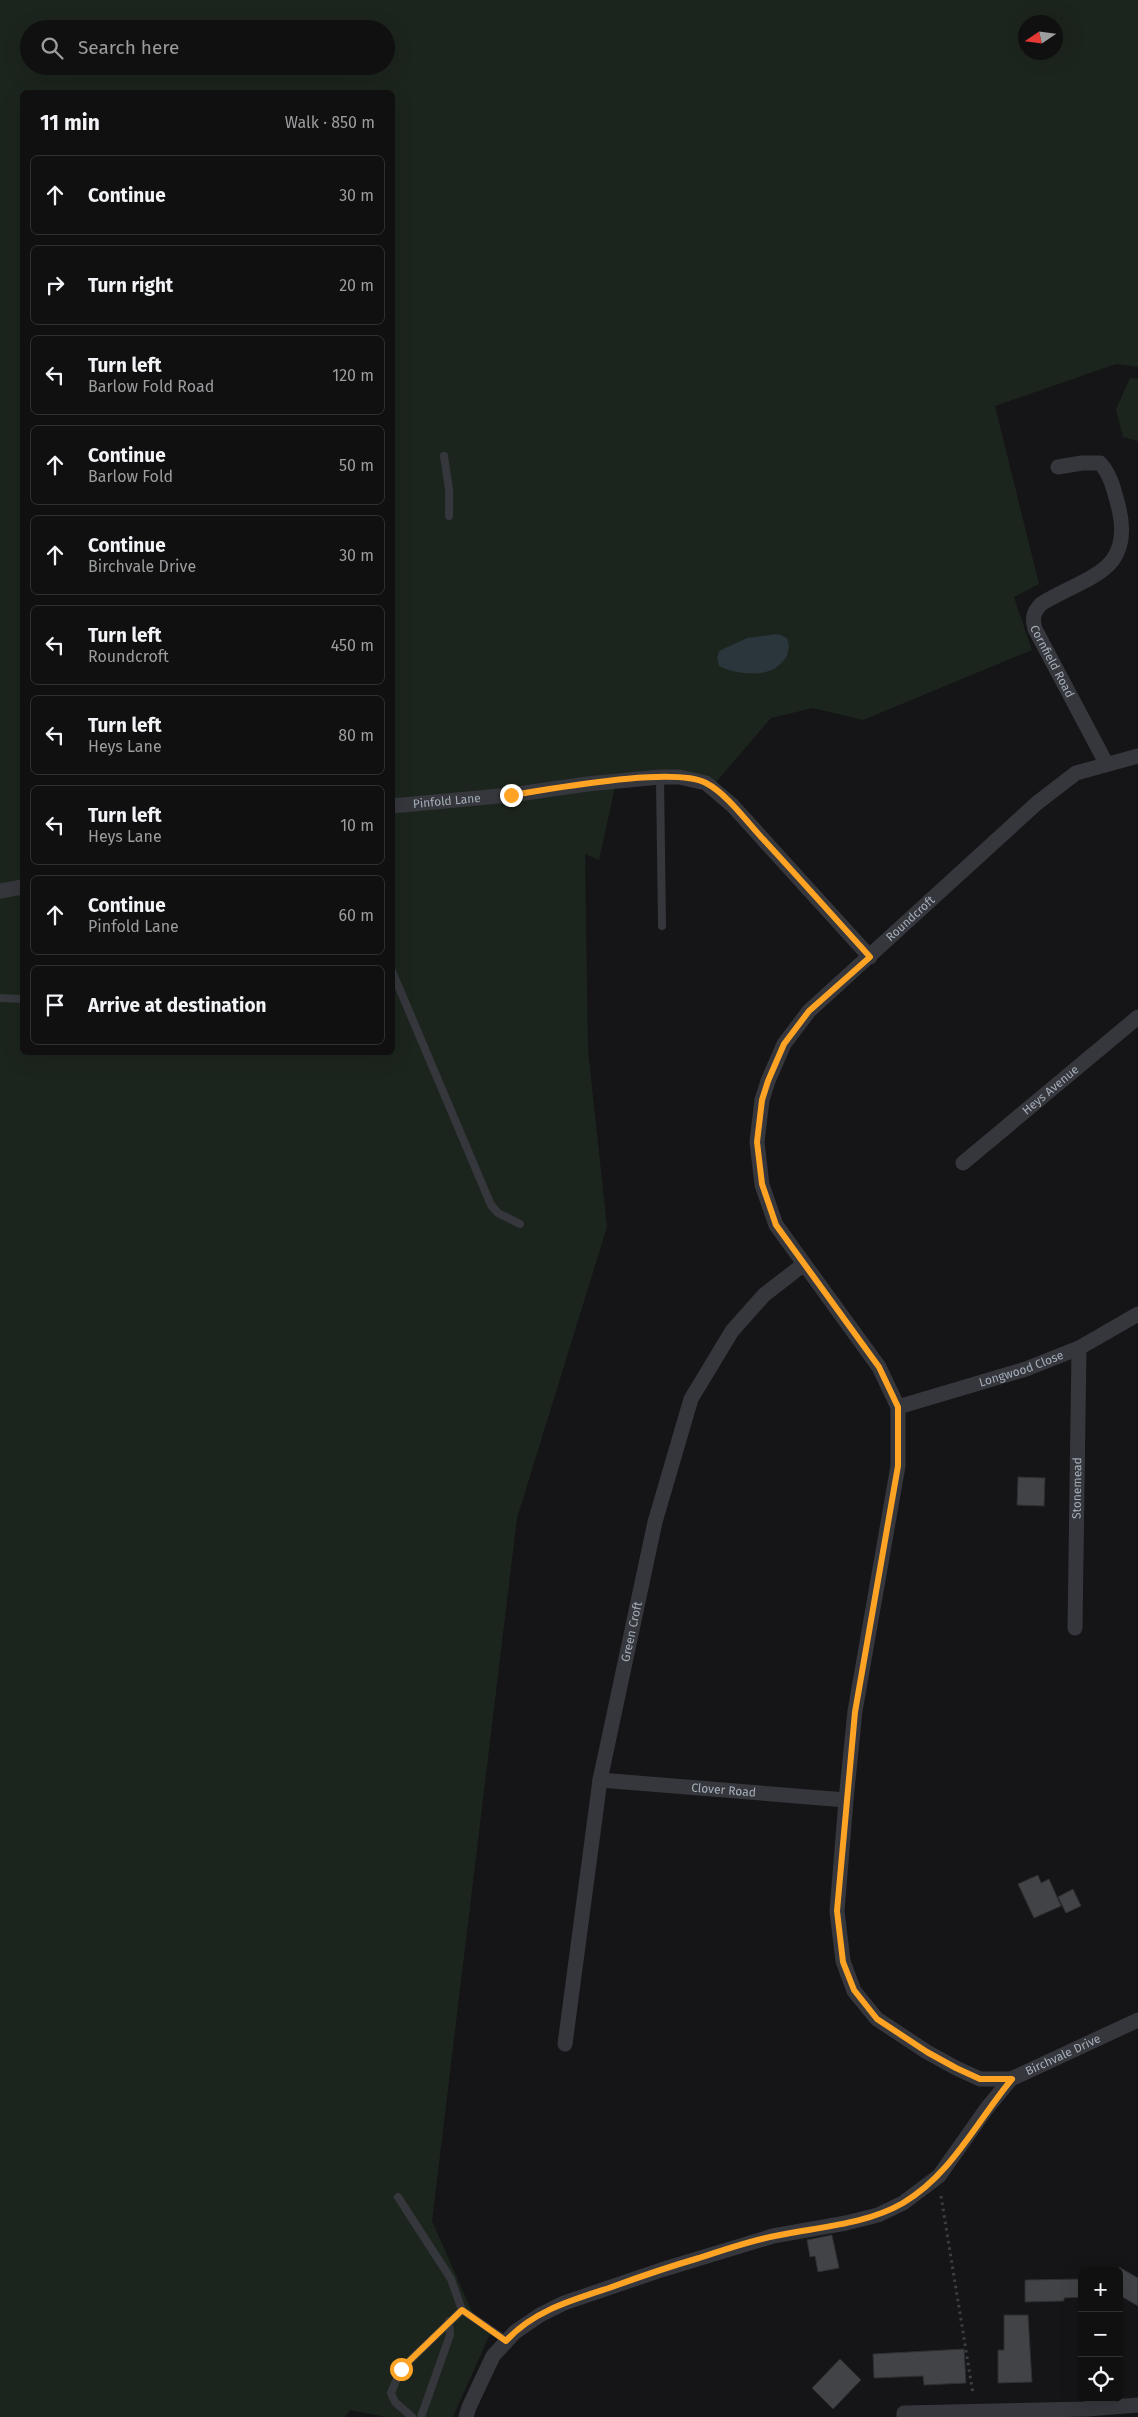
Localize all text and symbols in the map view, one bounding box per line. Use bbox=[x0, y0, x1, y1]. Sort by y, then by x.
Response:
north arrow bbox=[1018, 15, 1063, 60]
search box bbox=[20, 20, 395, 75]
icon: search bbox=[38, 34, 66, 62]
text: Search here bbox=[78, 36, 179, 59]
text: 11 min bbox=[40, 110, 100, 136]
text: Walk · 850 m bbox=[285, 113, 375, 132]
icon: ahead bbox=[41, 181, 69, 209]
text: Continue bbox=[88, 184, 166, 207]
text: 30 m bbox=[339, 186, 374, 205]
icon: right bbox=[41, 271, 69, 299]
text: Turn right bbox=[88, 274, 173, 297]
text: 20 m bbox=[339, 276, 374, 295]
text: Turn left bbox=[88, 354, 162, 377]
icon: left bbox=[41, 361, 69, 389]
text: 120 m bbox=[332, 366, 374, 385]
text: Barlow Fold Road bbox=[88, 377, 214, 396]
text: Continue bbox=[88, 444, 166, 467]
icon: ahead bbox=[41, 451, 69, 479]
text: 50 m bbox=[339, 456, 374, 475]
text: Barlow Fold bbox=[88, 467, 173, 486]
text: Continue bbox=[88, 534, 166, 557]
icon: ahead bbox=[41, 541, 69, 569]
text: 30 m bbox=[339, 546, 374, 565]
text: Birchvale Drive bbox=[88, 557, 196, 576]
text: Turn left bbox=[88, 624, 162, 647]
street label: Cornfield Road bbox=[1027, 624, 1077, 700]
icon: left bbox=[41, 631, 69, 659]
text: 450 m bbox=[331, 636, 374, 655]
text: Roundcroft bbox=[88, 647, 169, 666]
text: Turn left bbox=[88, 714, 162, 737]
icon: left bbox=[41, 721, 69, 749]
text: 80 m bbox=[338, 726, 374, 745]
text: Heys Lane bbox=[88, 737, 162, 756]
route end bbox=[500, 784, 523, 807]
street label: Pinfold Lane bbox=[412, 791, 481, 811]
text: Turn left bbox=[88, 804, 162, 827]
icon: left bbox=[41, 811, 69, 839]
text: 10 m bbox=[340, 816, 374, 835]
text: Heys Lane bbox=[88, 827, 162, 846]
street label: Roundcroft bbox=[883, 892, 938, 944]
text: Continue bbox=[88, 894, 166, 917]
icon: ahead bbox=[41, 901, 69, 929]
text: 60 m bbox=[339, 906, 374, 925]
text: Pinfold Lane bbox=[88, 917, 179, 936]
icon: arrive bbox=[41, 991, 69, 1019]
text: Arrive at destination bbox=[88, 994, 267, 1017]
street label: Heys Avenue bbox=[1019, 1062, 1082, 1118]
street label: Longwood Close bbox=[977, 1348, 1065, 1390]
street label: Stonemead bbox=[1070, 1457, 1084, 1519]
street label: Green Croft bbox=[618, 1600, 645, 1663]
street label: Clover Road bbox=[691, 1780, 757, 1800]
street label: Birchvale Drive bbox=[1023, 2031, 1103, 2078]
map controls bbox=[1078, 2267, 1123, 2402]
button: + bbox=[1078, 2267, 1123, 2312]
button: − bbox=[1078, 2312, 1123, 2357]
button: locate bbox=[1078, 2357, 1123, 2402]
route start bbox=[390, 2358, 413, 2381]

